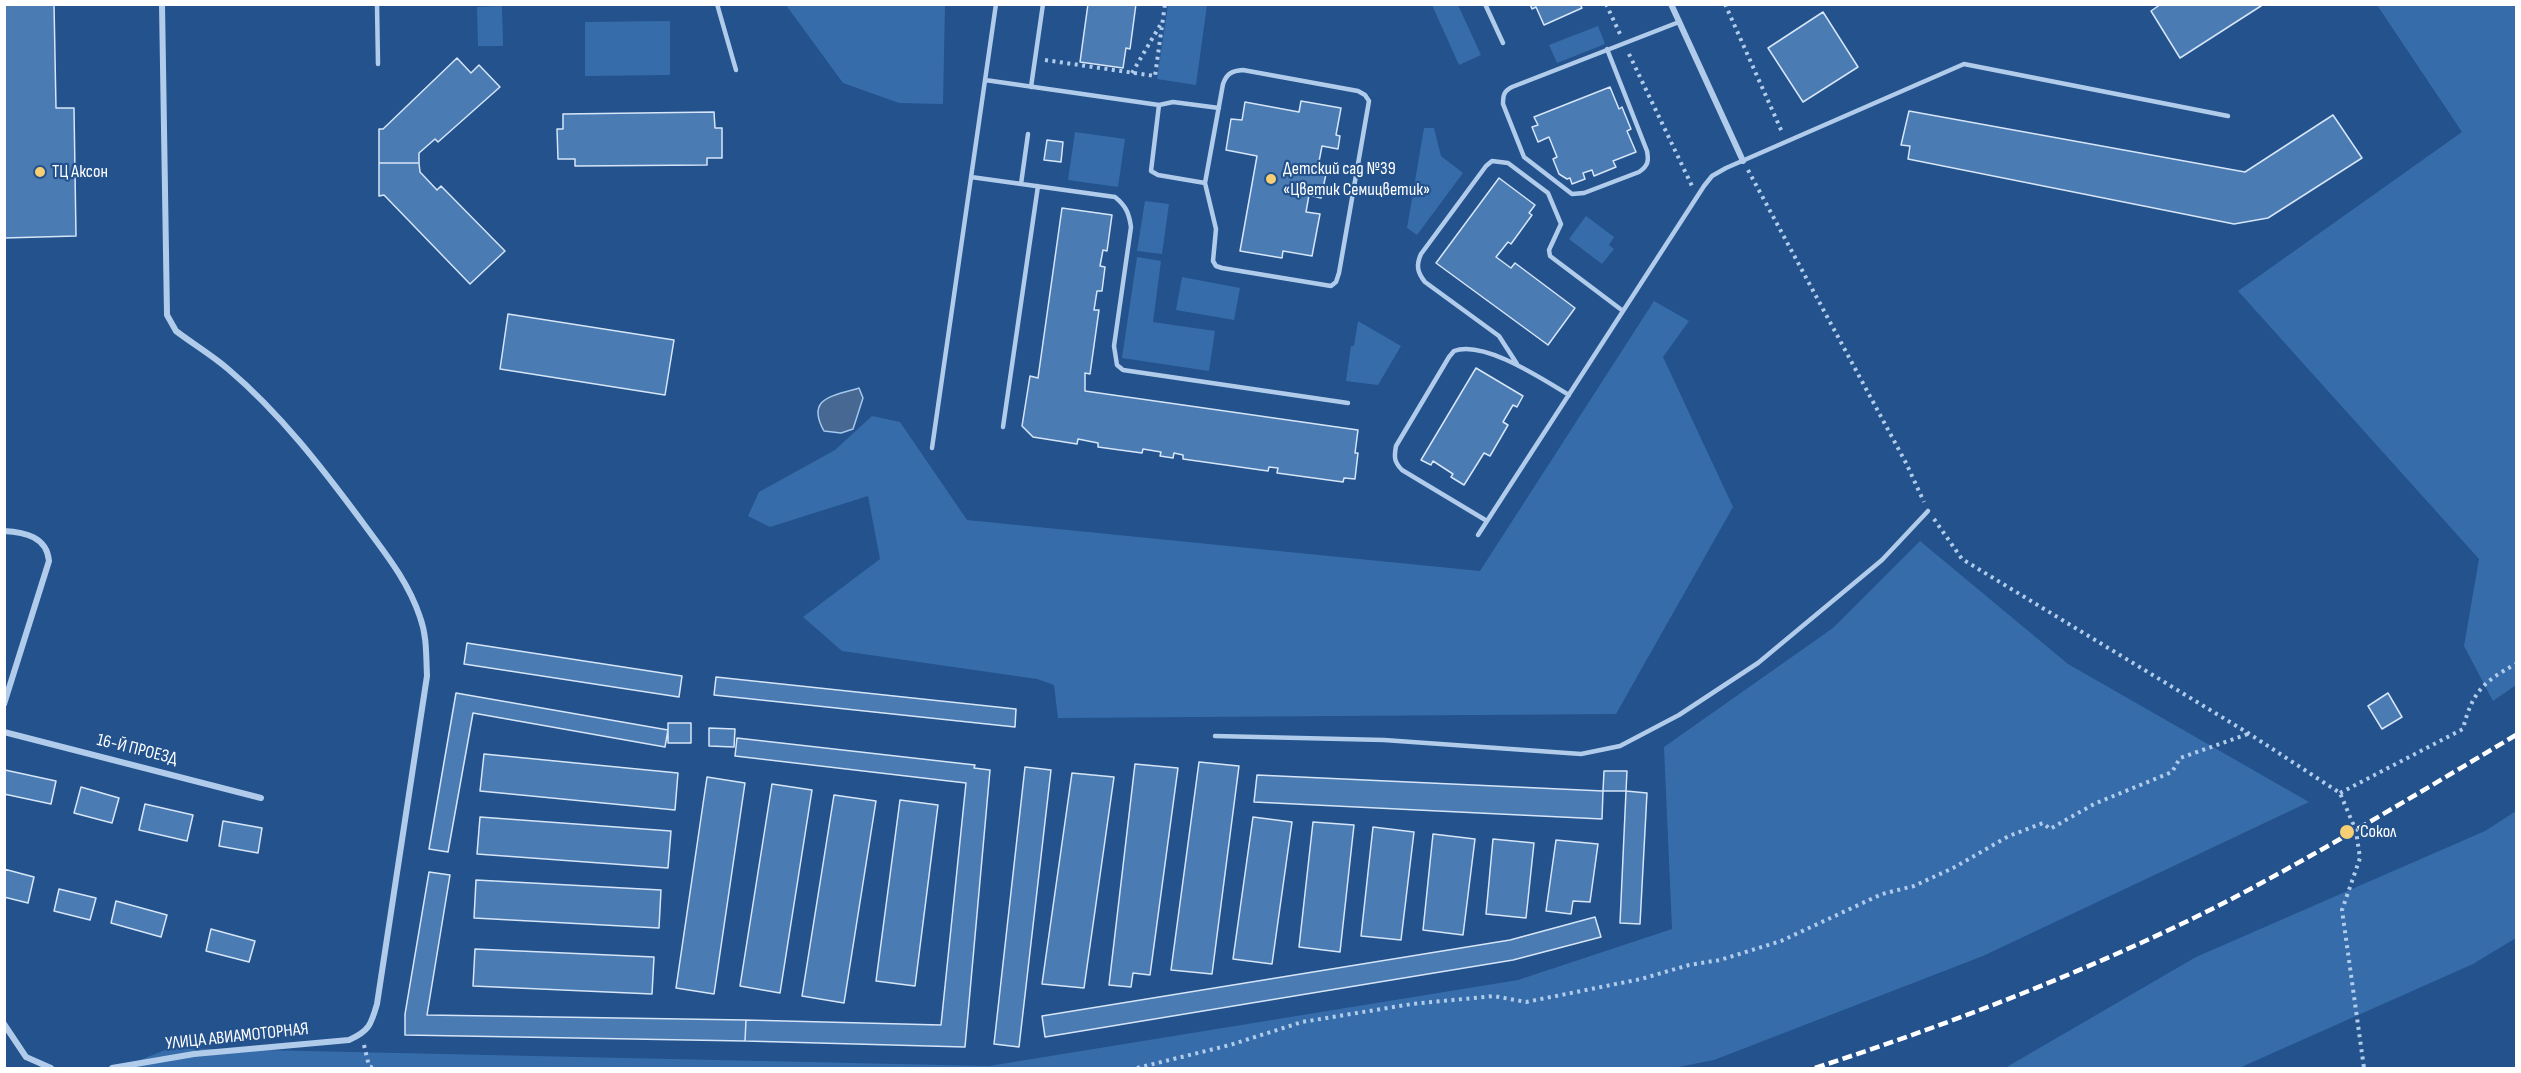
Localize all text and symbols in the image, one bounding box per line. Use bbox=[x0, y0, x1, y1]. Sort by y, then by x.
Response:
place label: Детский сад №39 «Цветик Семицветик» bbox=[1283, 158, 1430, 201]
place label: ТЦ Аксон bbox=[52, 161, 108, 183]
marker: ТЦ Аксон bbox=[33, 165, 47, 179]
marker: Детский сад №39 «Цветик Семицветик» bbox=[1264, 172, 1278, 186]
street label: 16-Й ПРОЕЗД bbox=[94, 730, 180, 770]
place label: Сокол bbox=[2360, 821, 2396, 843]
marker: Сокол bbox=[2338, 823, 2356, 841]
street label: УЛИЦА АВИАМОТОРНАЯ bbox=[164, 1019, 310, 1055]

